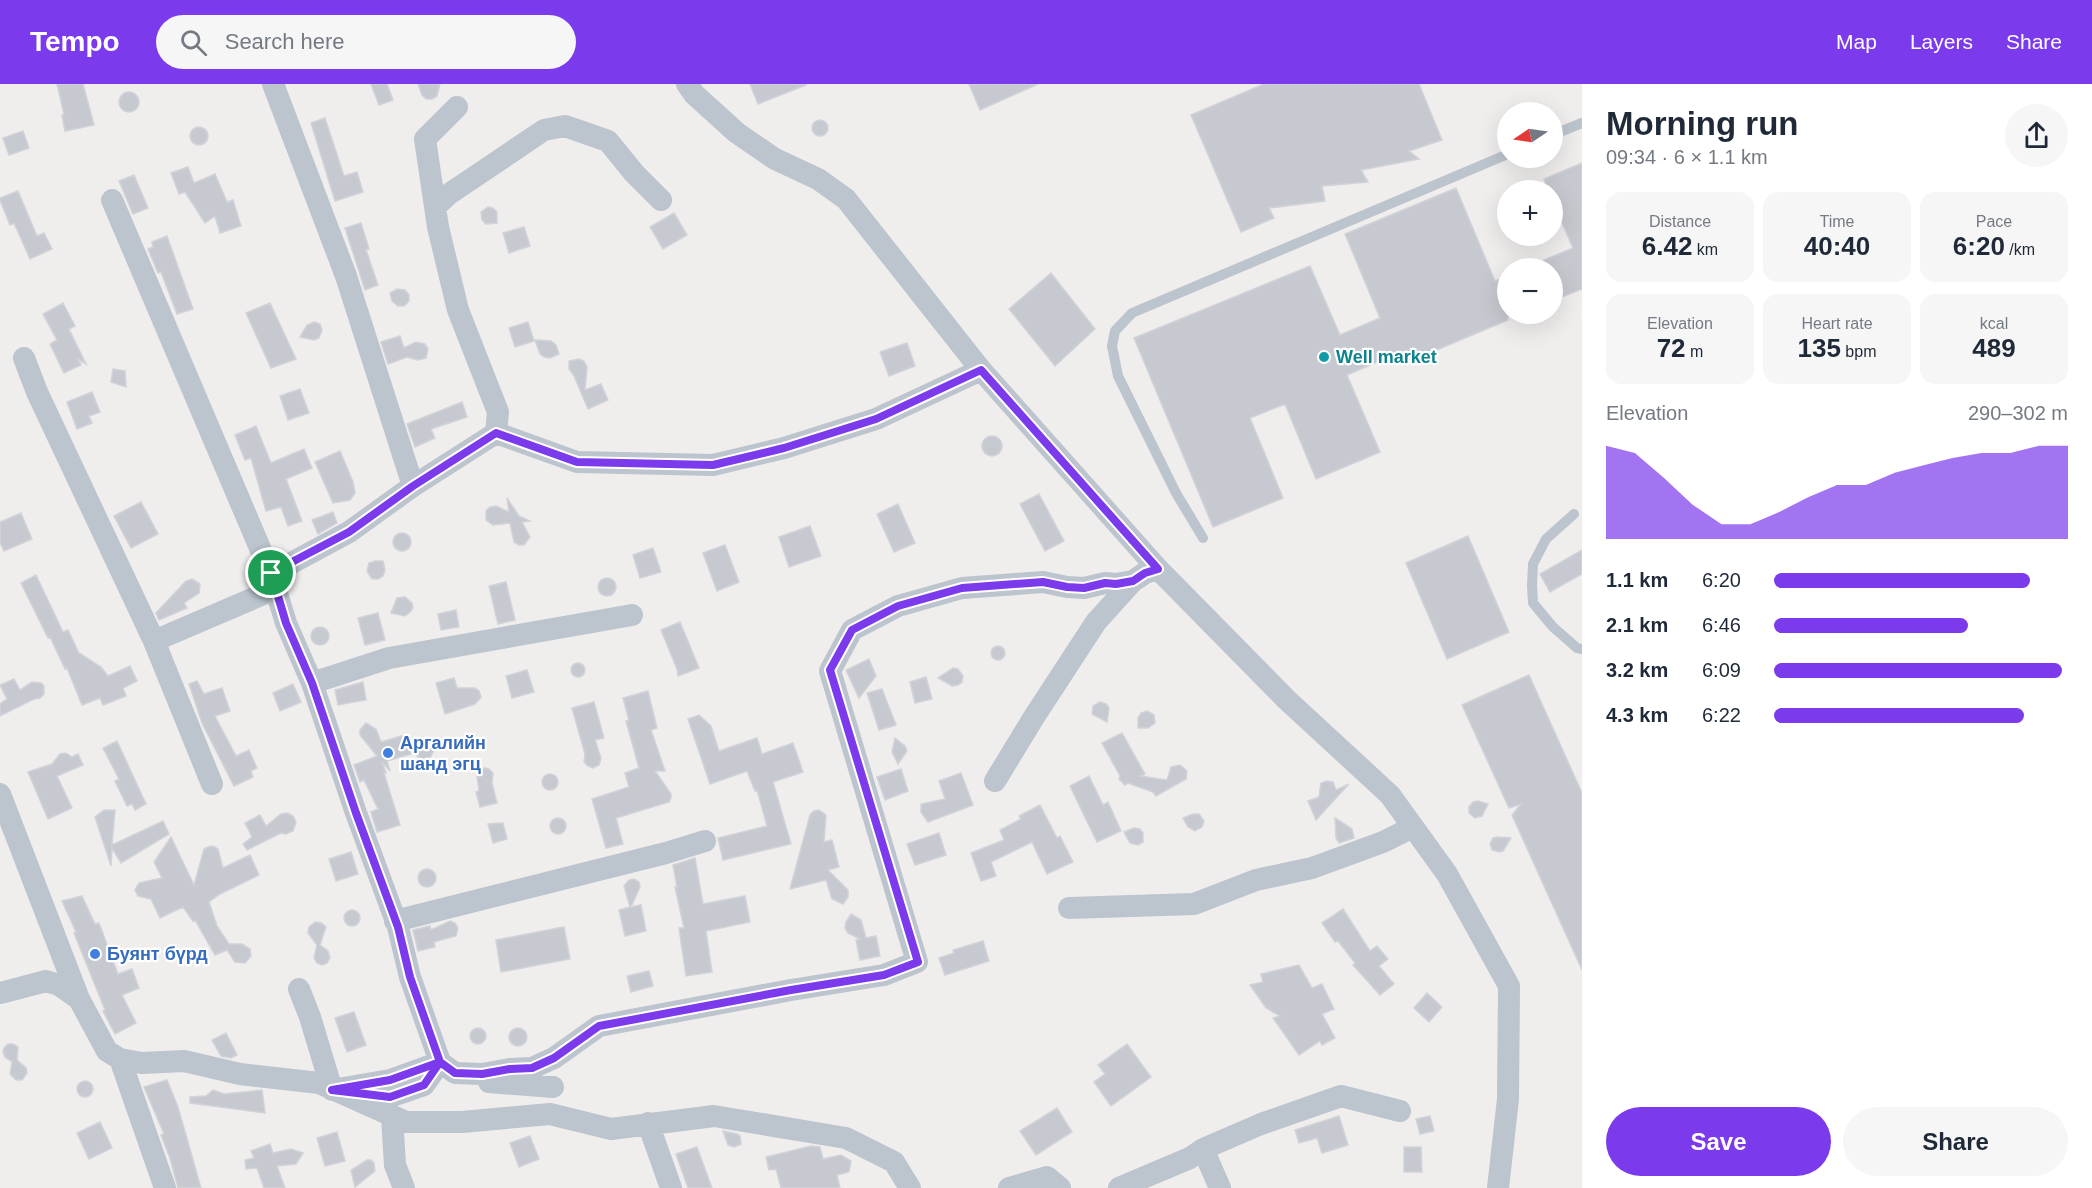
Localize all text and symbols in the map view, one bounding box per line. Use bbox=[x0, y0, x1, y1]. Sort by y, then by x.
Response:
search box bbox=[156, 15, 576, 69]
text: Tempo bbox=[30, 26, 120, 57]
icon: search bbox=[177, 26, 210, 59]
text: Search here bbox=[225, 29, 345, 54]
text: Map bbox=[1836, 30, 1877, 53]
text: Layers bbox=[1910, 30, 1973, 53]
text: Share bbox=[2006, 30, 2062, 53]
north arrow bbox=[1497, 102, 1563, 168]
map controls bbox=[1497, 102, 1563, 324]
button: share bbox=[2005, 104, 2068, 167]
text: Morning run bbox=[1606, 105, 1798, 142]
text: 09:34 · 6 × 1.1 km bbox=[1606, 146, 1768, 168]
button: + bbox=[1497, 180, 1563, 246]
text: Distance bbox=[1649, 213, 1711, 230]
text: Time bbox=[1820, 213, 1854, 230]
text: Pace bbox=[1976, 213, 2012, 230]
text: 6.42 bbox=[1642, 231, 1692, 261]
text: 40:40 bbox=[1804, 231, 1870, 261]
text: 6:20 bbox=[1953, 231, 2005, 261]
text: km bbox=[1692, 241, 1718, 258]
text: /km bbox=[2005, 241, 2035, 258]
button: − bbox=[1497, 258, 1563, 324]
text: Elevation bbox=[1647, 315, 1713, 332]
text: Heart rate bbox=[1801, 315, 1873, 332]
text: kcal bbox=[1980, 315, 2008, 332]
text: 72 bbox=[1657, 333, 1686, 363]
text: 135 bbox=[1798, 333, 1841, 363]
text: 489 bbox=[1972, 333, 2016, 363]
text: m bbox=[1686, 343, 1703, 360]
text: bpm bbox=[1841, 343, 1876, 360]
place label: Well market bbox=[1336, 347, 1437, 367]
marker: Well market bbox=[1317, 350, 1331, 364]
text: Elevation bbox=[1606, 402, 1688, 424]
text: 290–302 m bbox=[1968, 402, 2068, 424]
pin bbox=[245, 547, 296, 598]
icon: arrive bbox=[254, 556, 287, 589]
text: 1.1 km bbox=[1606, 569, 1668, 591]
text: 6:20 bbox=[1702, 569, 1741, 591]
text: 2.1 km bbox=[1606, 614, 1668, 636]
text: 6:46 bbox=[1702, 614, 1741, 636]
text: 3.2 km bbox=[1606, 659, 1668, 681]
text: 6:09 bbox=[1702, 659, 1741, 681]
text: 4.3 km bbox=[1606, 704, 1668, 726]
text: 6:22 bbox=[1702, 704, 1741, 726]
place label: Аргалийн шанд эгц bbox=[400, 733, 486, 774]
marker: Аргалийн шанд эгц bbox=[381, 746, 395, 760]
place label: Буянт бүрд bbox=[107, 944, 208, 964]
marker: Буянт бүрд bbox=[88, 947, 102, 961]
button: Save bbox=[1606, 1107, 1831, 1176]
button: Share bbox=[1843, 1107, 2068, 1176]

